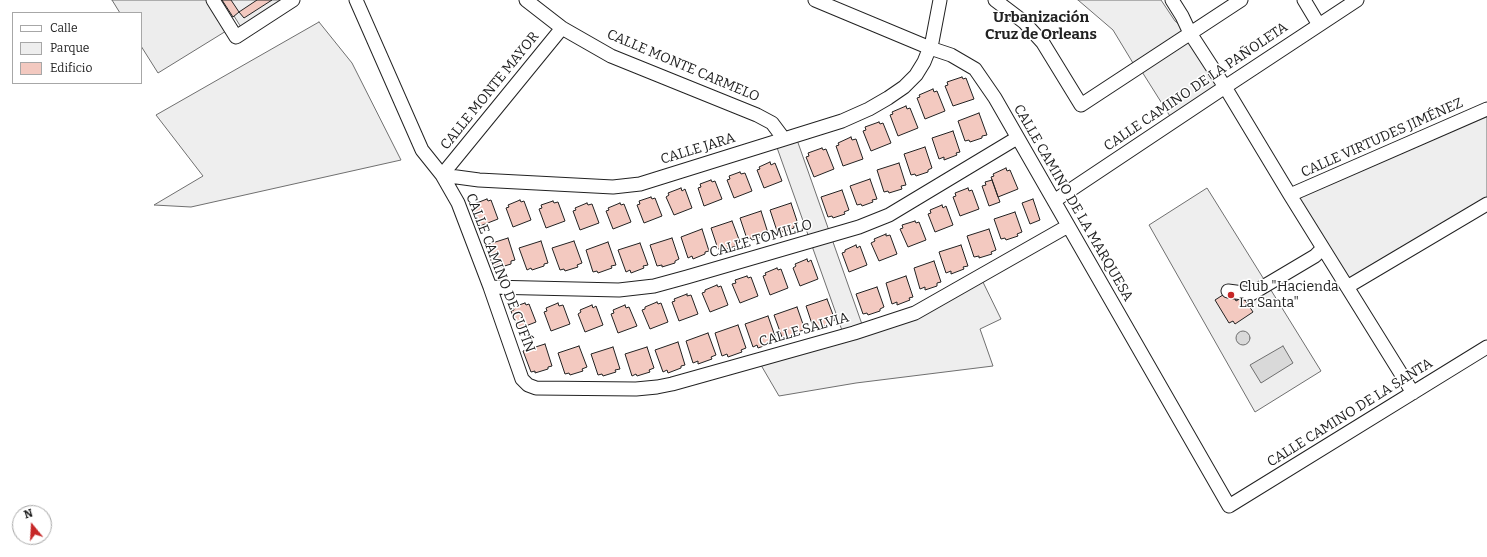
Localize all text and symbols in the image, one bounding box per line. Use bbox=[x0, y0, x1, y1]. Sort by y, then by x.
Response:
district label: Urbanización Cruz de Orleans bbox=[985, 9, 1097, 44]
legend bbox=[12, 12, 142, 84]
street label: CALLE CAMINO DE LA PAÑOLETA bbox=[1101, 19, 1291, 155]
text: Calle bbox=[50, 21, 78, 35]
street label: CALLE MONTE CARMELO bbox=[604, 26, 762, 106]
street label: CALLE MONTE MAYOR bbox=[437, 29, 543, 153]
text: Parque bbox=[50, 41, 89, 55]
text: Edificio bbox=[50, 61, 92, 75]
street label: CALLE VIRTUDES JIMÉNEZ bbox=[1298, 95, 1466, 181]
street label: CALLE CAMINO DE LA MARQUESA bbox=[1010, 102, 1136, 304]
street label: CALLE JARA bbox=[659, 130, 737, 168]
street label: CALLE CAMINO DE CUFÍN bbox=[462, 191, 538, 355]
street label: CALLE TOMILLO bbox=[708, 216, 814, 262]
place label: Club "Hacienda La Santa" bbox=[1239, 279, 1339, 312]
marker: Club "Hacienda La Santa" bbox=[1226, 290, 1236, 300]
street label: CALLE SALVIA bbox=[757, 309, 851, 351]
street label: CALLE CAMINO DE LA SANTA bbox=[1264, 355, 1436, 471]
north arrow bbox=[12, 505, 52, 545]
text: N bbox=[22, 507, 34, 522]

